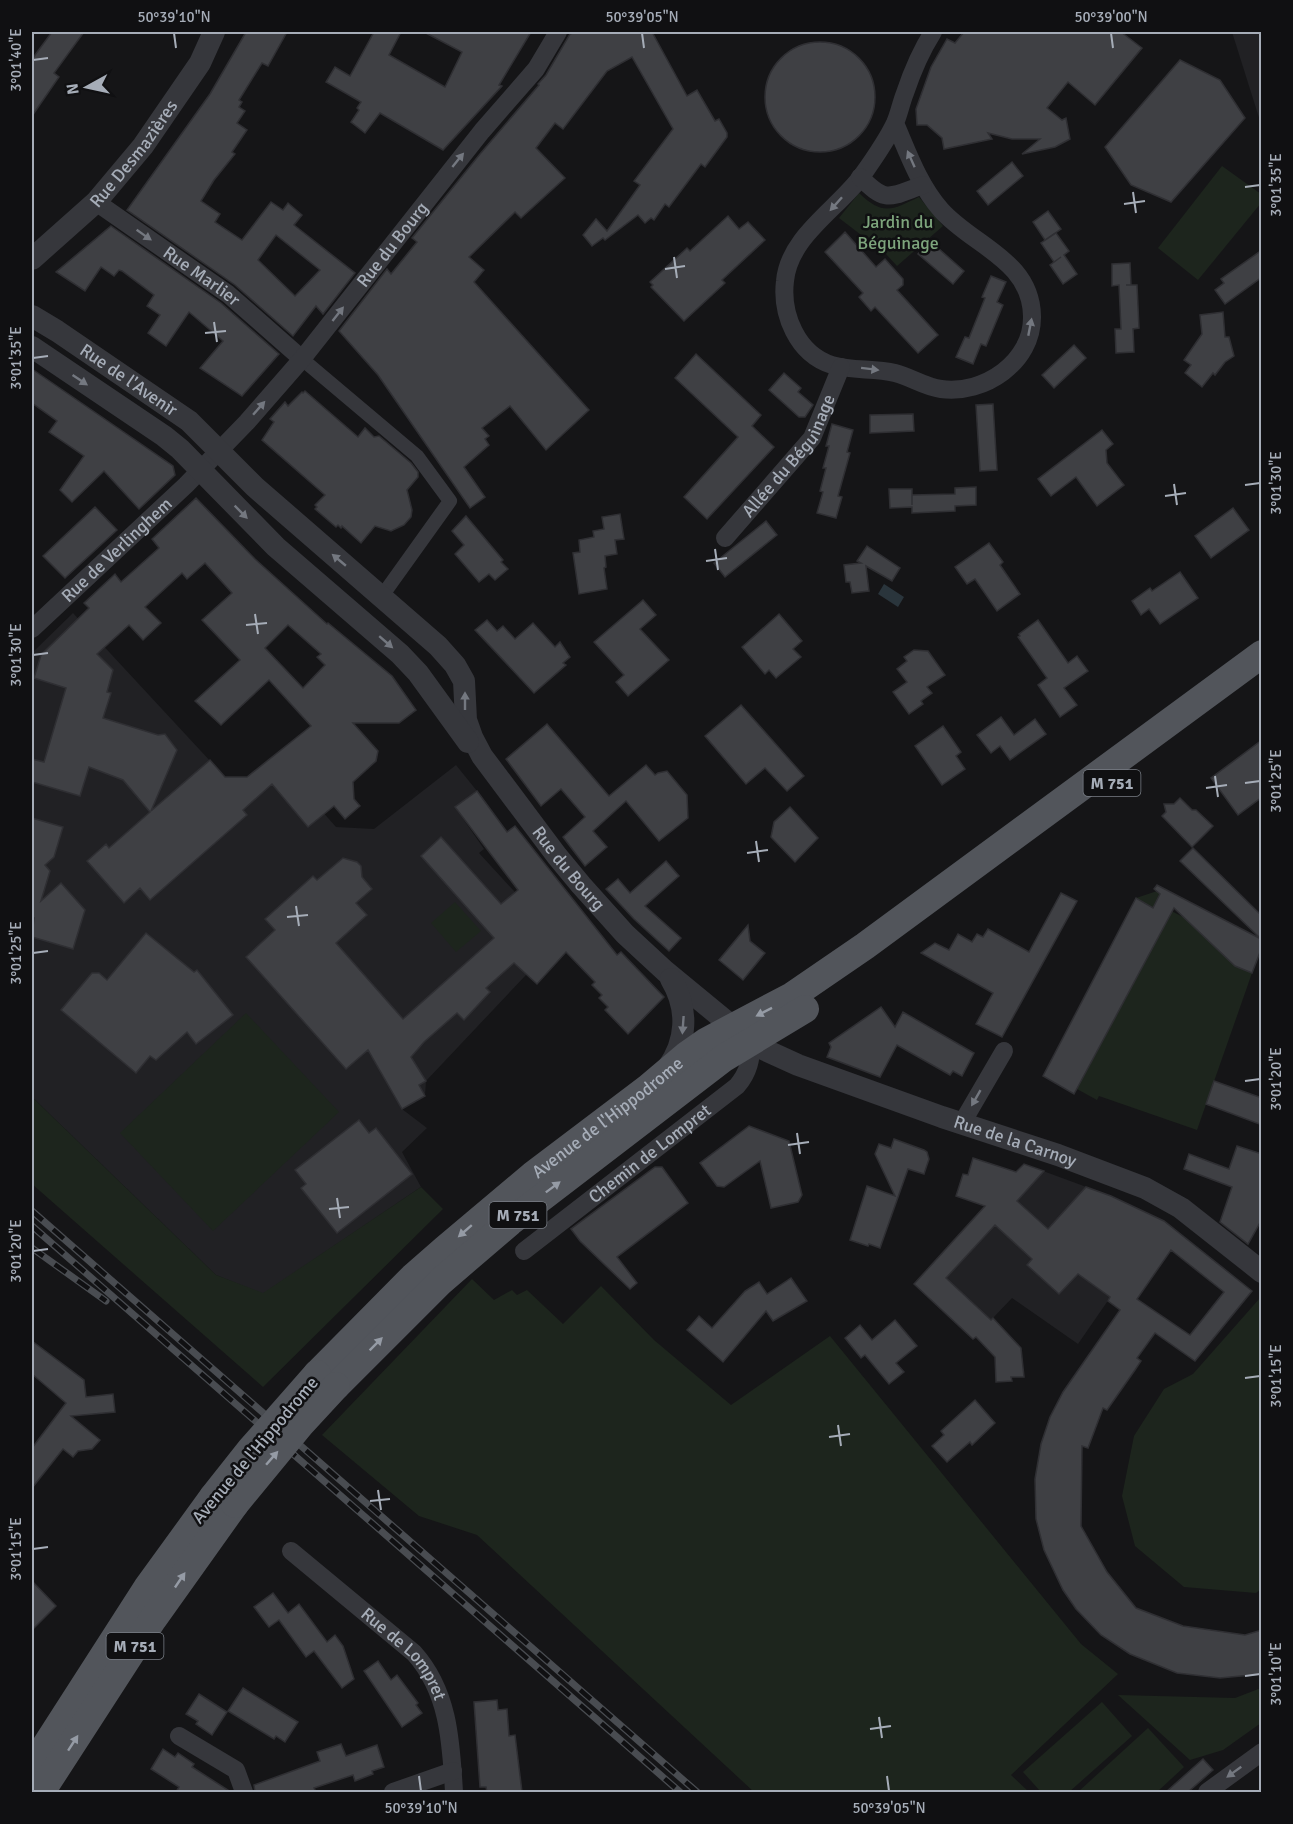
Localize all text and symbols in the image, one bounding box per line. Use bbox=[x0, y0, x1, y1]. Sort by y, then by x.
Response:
text: 50°39'10"N bbox=[137, 8, 211, 26]
text: 50°39'05"N bbox=[605, 8, 679, 26]
text: 50°39'00"N bbox=[1074, 8, 1148, 26]
text: 3°01'40"E bbox=[7, 28, 25, 92]
north arrow bbox=[57, 57, 117, 117]
text: N bbox=[62, 82, 84, 96]
street label: Rue Desmazières bbox=[85, 96, 182, 212]
one-way arrow bbox=[906, 150, 916, 168]
one-way arrow bbox=[452, 152, 465, 168]
text: 3°01'35"E bbox=[1267, 153, 1285, 217]
one-way arrow bbox=[830, 196, 843, 211]
street label: Rue du Bourg bbox=[352, 197, 433, 292]
park label: Jardin du Béguinage bbox=[857, 211, 939, 254]
one-way arrow bbox=[135, 229, 151, 241]
street label: Rue Marlier bbox=[159, 241, 245, 311]
one-way arrow bbox=[331, 306, 343, 321]
one-way arrow bbox=[1026, 317, 1035, 336]
text: 3°01'35"E bbox=[7, 326, 25, 390]
street label: Rue de l'Avenir bbox=[76, 339, 182, 421]
one-way arrow bbox=[860, 364, 879, 374]
one-way arrow bbox=[72, 374, 88, 385]
street label: Allée du Béguinage bbox=[737, 391, 840, 522]
one-way arrow bbox=[252, 401, 265, 416]
text: 3°01'30"E bbox=[1267, 451, 1285, 515]
street label: Rue de Verlinghem bbox=[57, 493, 177, 607]
one-way arrow bbox=[234, 505, 248, 520]
one-way arrow bbox=[332, 554, 347, 567]
text: 3°01'30"E bbox=[7, 623, 25, 687]
one-way arrow bbox=[378, 635, 393, 648]
one-way arrow bbox=[460, 691, 470, 710]
text: 3°01'25"E bbox=[1267, 749, 1285, 813]
road number: M 751 bbox=[1084, 770, 1140, 796]
street label: Rue du Bourg bbox=[528, 822, 610, 915]
text: 3°01'25"E bbox=[7, 921, 25, 985]
one-way arrow bbox=[755, 1007, 772, 1016]
one-way arrow bbox=[678, 1015, 688, 1034]
text: 3°01'20"E bbox=[1267, 1047, 1285, 1111]
street label: Avenue de l'Hippodrome bbox=[527, 1052, 688, 1183]
one-way arrow bbox=[971, 1090, 982, 1106]
street label: Chemin de Lompret bbox=[584, 1099, 715, 1208]
street label: Rue de la Carnoy bbox=[951, 1111, 1080, 1172]
one-way arrow bbox=[546, 1182, 561, 1194]
road number: M 751 bbox=[490, 1202, 546, 1228]
text: 3°01'20"E bbox=[7, 1219, 25, 1283]
one-way arrow bbox=[458, 1224, 473, 1238]
one-way arrow bbox=[369, 1338, 383, 1352]
text: 3°01'15"E bbox=[1267, 1344, 1285, 1408]
street label: Avenue de l'Hippodrome bbox=[187, 1372, 323, 1528]
one-way arrow bbox=[265, 1451, 278, 1466]
text: 3°01'15"E bbox=[7, 1517, 25, 1581]
one-way arrow bbox=[174, 1573, 186, 1589]
street label: Rue de Lompret bbox=[356, 1603, 451, 1703]
road number: M 751 bbox=[106, 1633, 164, 1659]
text: 3°01'10"E bbox=[1267, 1642, 1285, 1706]
one-way arrow bbox=[67, 1735, 78, 1751]
one-way arrow bbox=[1227, 1766, 1243, 1778]
text: 50°39'10"N bbox=[384, 1799, 458, 1817]
text: 50°39'05"N bbox=[852, 1799, 926, 1817]

